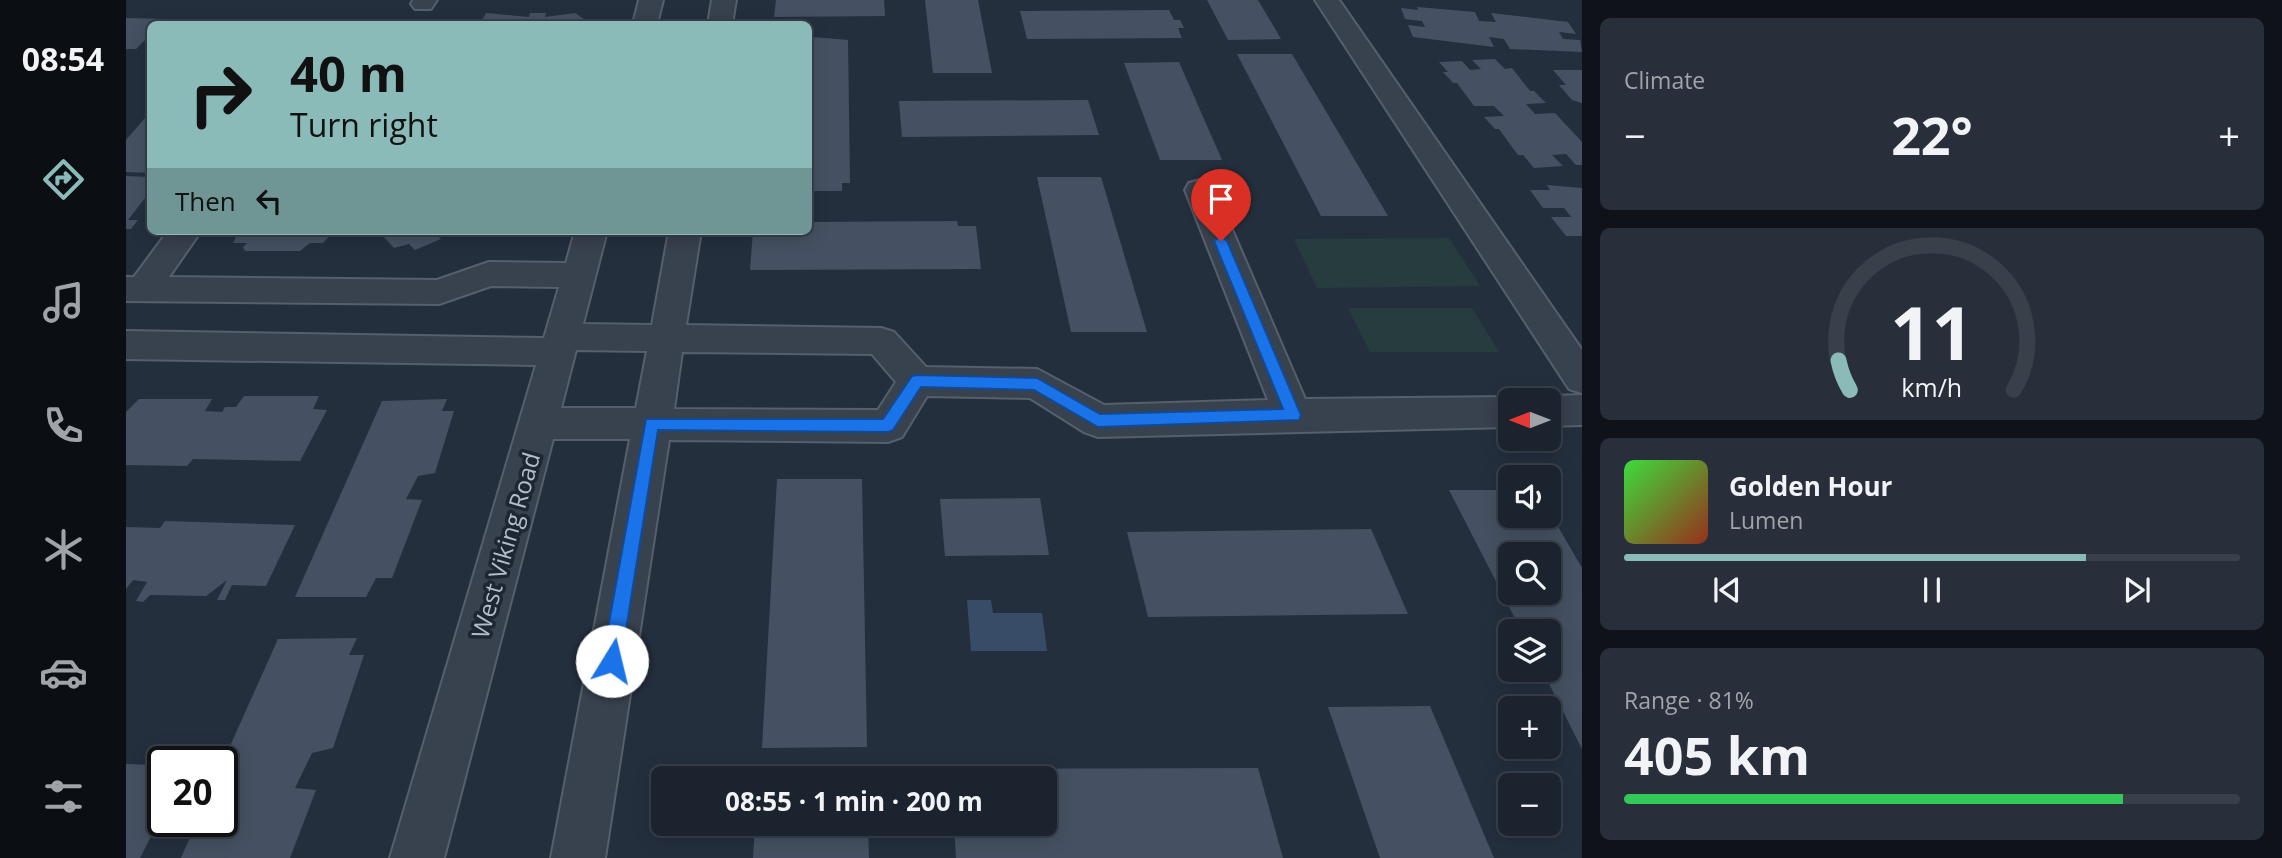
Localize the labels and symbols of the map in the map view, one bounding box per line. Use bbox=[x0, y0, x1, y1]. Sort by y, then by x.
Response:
pin bbox=[1191, 169, 1251, 241]
north arrow bbox=[1498, 388, 1561, 452]
street label: West Viking Road bbox=[463, 448, 547, 642]
position arrow bbox=[575, 624, 649, 698]
speed limit sign: 20 bbox=[147, 746, 238, 837]

